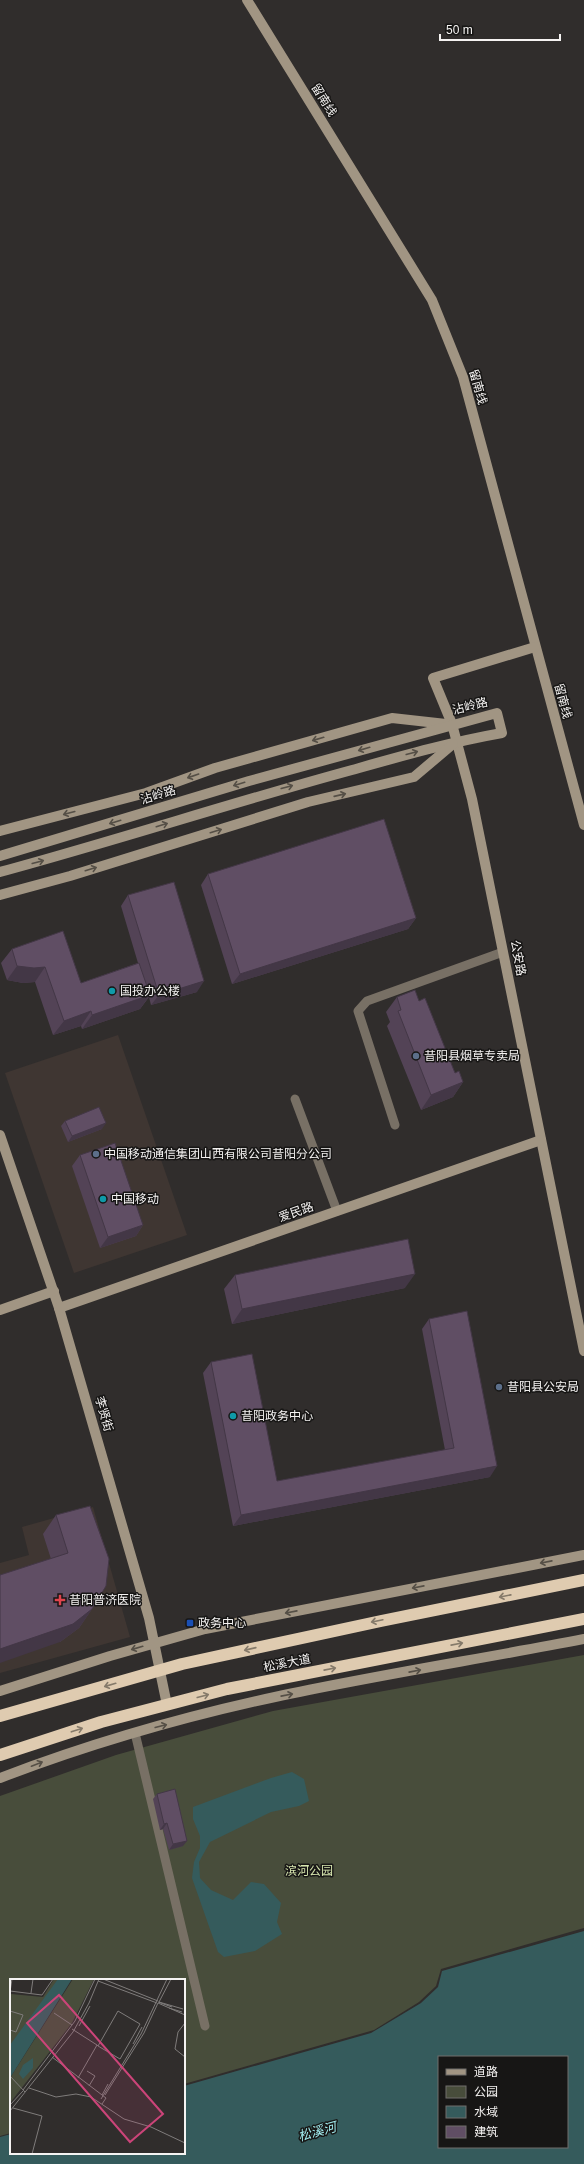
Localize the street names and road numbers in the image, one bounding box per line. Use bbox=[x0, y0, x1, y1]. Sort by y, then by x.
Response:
street label: 留南线 bbox=[309, 81, 339, 119]
street label: 留南线 bbox=[466, 368, 490, 406]
street label: 留南线 bbox=[552, 682, 574, 720]
street label: 沾岭路 bbox=[451, 695, 489, 717]
street label: 沾岭路 bbox=[139, 783, 177, 807]
street label: 公安路 bbox=[508, 939, 528, 977]
street label: 爱民路 bbox=[277, 1200, 315, 1224]
street label: 李贤街 bbox=[92, 1395, 116, 1433]
street label: 松溪大道 bbox=[262, 1652, 312, 1674]

